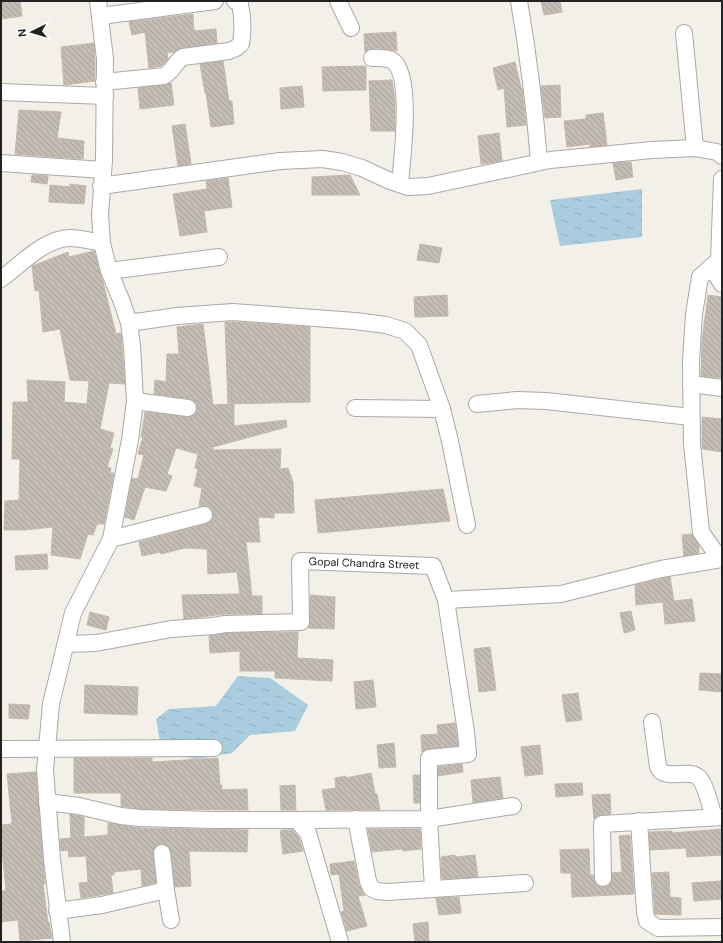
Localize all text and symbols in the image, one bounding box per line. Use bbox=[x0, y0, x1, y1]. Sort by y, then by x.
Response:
north arrow bbox=[12, 12, 52, 52]
text: N bbox=[15, 28, 29, 37]
street label: Gopal Chandra Street bbox=[308, 554, 420, 572]

